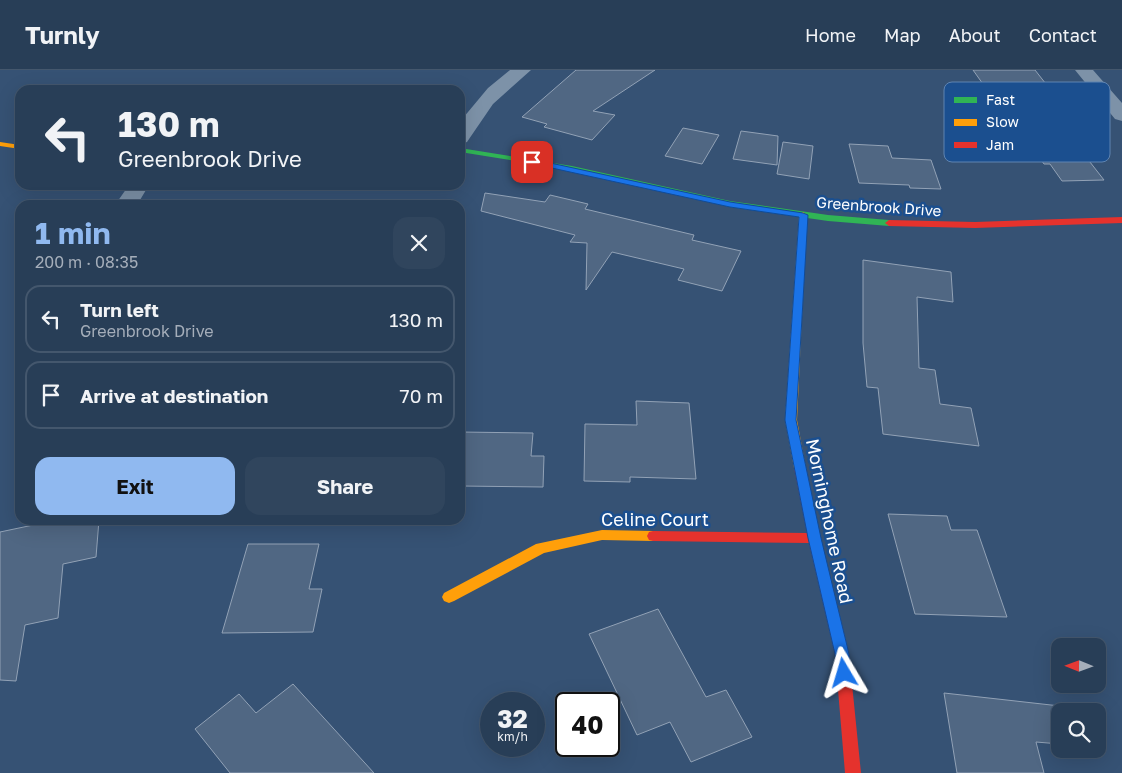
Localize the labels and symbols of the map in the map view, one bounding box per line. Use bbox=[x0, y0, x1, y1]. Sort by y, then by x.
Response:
legend bbox=[944, 82, 1110, 162]
text: Fast bbox=[986, 91, 1015, 108]
text: Slow bbox=[986, 113, 1019, 130]
text: Jam bbox=[986, 136, 1014, 153]
pin bbox=[511, 141, 553, 183]
street label: Greenbrook Drive bbox=[816, 193, 942, 219]
street label: Morninghome Road bbox=[802, 436, 858, 606]
street label: Celine Court bbox=[601, 508, 709, 530]
north arrow bbox=[1051, 638, 1106, 692]
position arrow bbox=[817, 646, 869, 698]
speed limit sign: 40 bbox=[555, 692, 620, 757]

